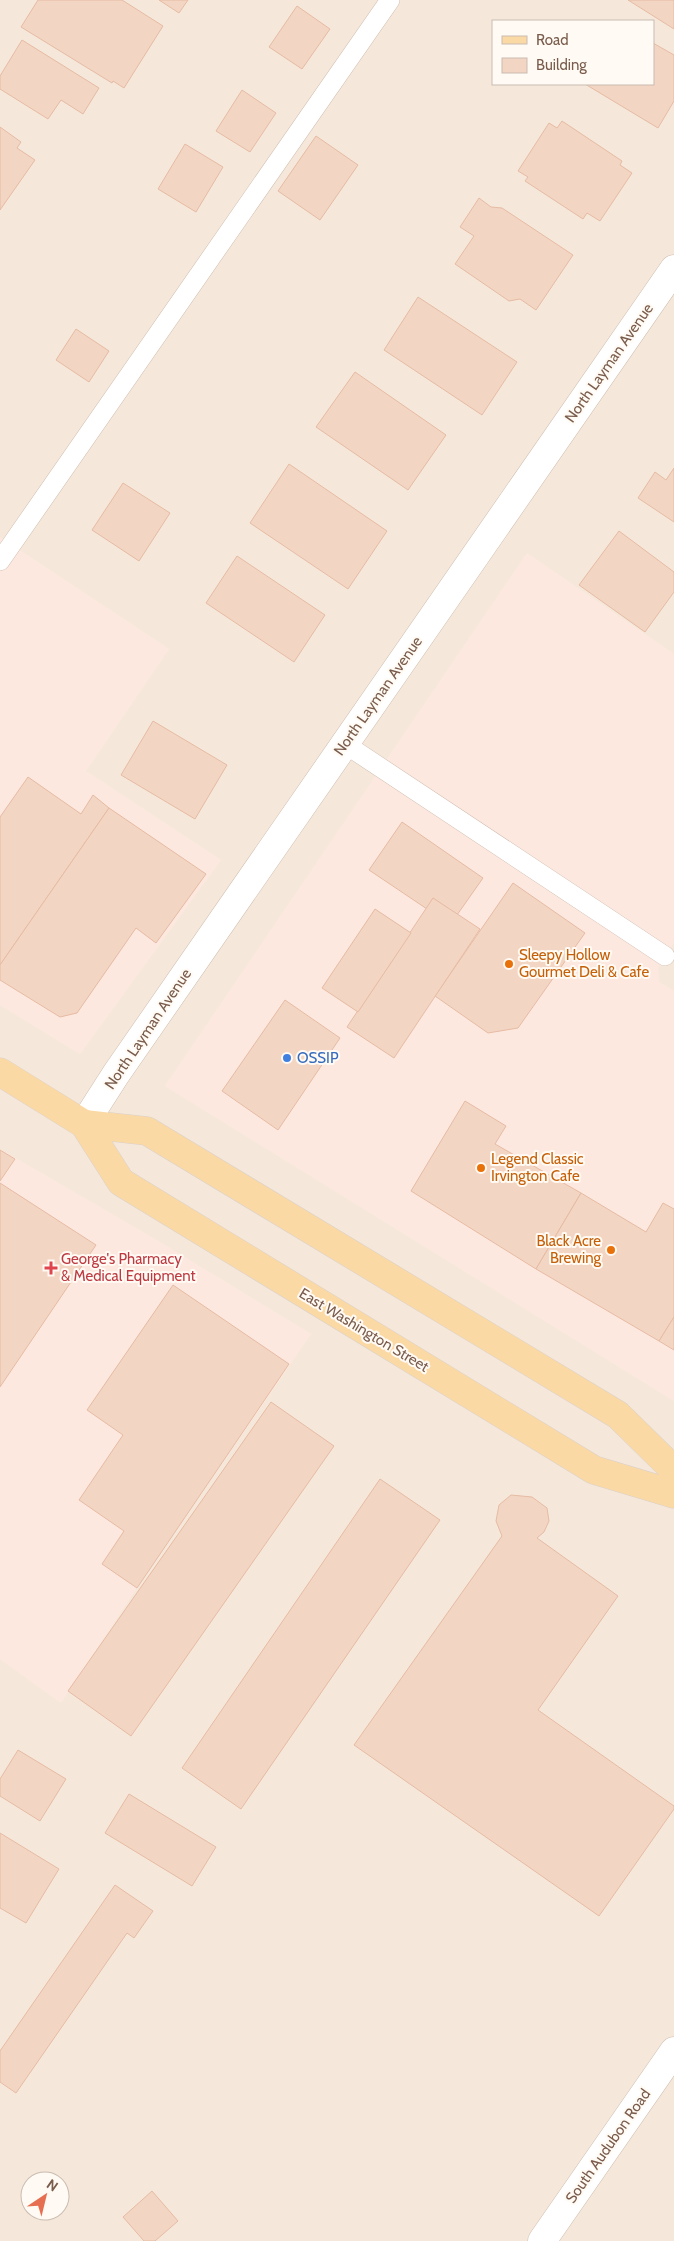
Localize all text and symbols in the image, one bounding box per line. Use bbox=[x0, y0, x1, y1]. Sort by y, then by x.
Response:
legend bbox=[492, 20, 654, 85]
text: Road bbox=[536, 31, 569, 49]
text: Building bbox=[536, 56, 587, 74]
street label: North Layman Avenue bbox=[561, 300, 657, 426]
street label: North Layman Avenue bbox=[330, 633, 426, 759]
place label: Sleepy Hollow Gourmet Deli & Cafe bbox=[519, 946, 649, 981]
marker: Sleepy Hollow Gourmet Deli & Cafe bbox=[503, 958, 515, 970]
street label: North Layman Avenue bbox=[101, 965, 195, 1093]
place label: OSSIP bbox=[297, 1049, 339, 1067]
marker: OSSIP bbox=[281, 1052, 293, 1064]
place label: Legend Classic Irvington Cafe bbox=[491, 1150, 584, 1185]
marker: Legend Classic Irvington Cafe bbox=[475, 1162, 487, 1174]
place label: Black Acre Brewing bbox=[536, 1232, 602, 1267]
marker: Black Acre Brewing bbox=[605, 1244, 617, 1256]
place label: George's Pharmacy & Medical Equipment bbox=[61, 1250, 196, 1285]
marker: George's Pharmacy & Medical Equipment bbox=[45, 1262, 57, 1274]
street label: East Washington Street bbox=[296, 1284, 432, 1376]
street label: South Audubon Road bbox=[562, 2085, 654, 2207]
north arrow bbox=[20, 2171, 70, 2221]
text: N bbox=[43, 2175, 62, 2196]

